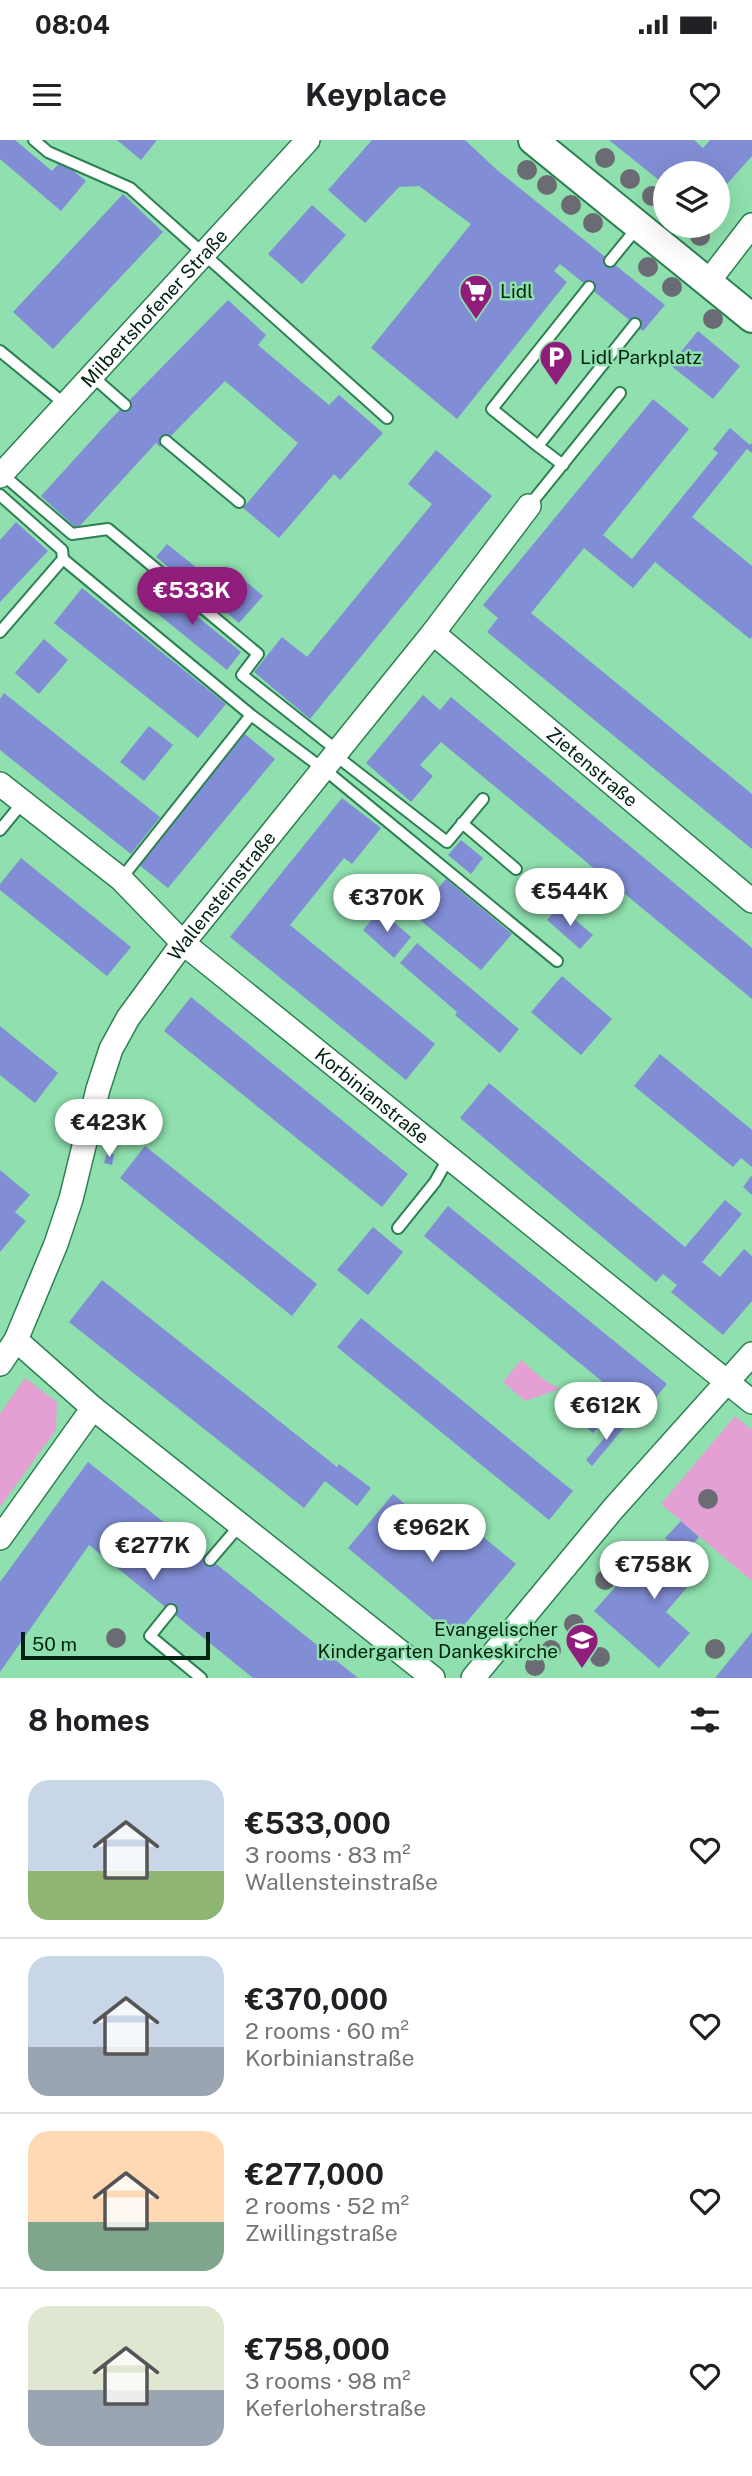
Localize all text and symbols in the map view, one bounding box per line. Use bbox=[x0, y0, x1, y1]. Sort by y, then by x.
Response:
text: 08:04 bbox=[35, 9, 110, 40]
icon: menu bbox=[28, 76, 66, 114]
text: Keyplace bbox=[305, 76, 447, 113]
icon: heart bbox=[686, 76, 724, 114]
map controls bbox=[653, 161, 730, 238]
button: layers bbox=[653, 161, 730, 238]
street label: Milbertshofener Straße bbox=[76, 224, 232, 391]
supermarket icon: Lidl bbox=[457, 272, 495, 321]
place label: Lidl bbox=[500, 280, 533, 302]
parking icon: Lidl Parkplatz bbox=[537, 338, 575, 387]
place label: Lidl Parkplatz bbox=[580, 346, 702, 368]
pin: €533K bbox=[143, 568, 241, 627]
text: €533K bbox=[153, 576, 231, 603]
street label: Zietenstraße bbox=[542, 722, 642, 811]
street label: Wallensteinstraße bbox=[163, 826, 280, 965]
pin: €544K bbox=[521, 868, 619, 928]
pin: €370K bbox=[338, 874, 436, 934]
text: €544K bbox=[531, 877, 609, 904]
text: €370K bbox=[349, 883, 425, 910]
street label: Korbinianstraße bbox=[311, 1043, 434, 1148]
pin: €423K bbox=[60, 1100, 158, 1159]
text: €423K bbox=[71, 1108, 147, 1135]
pin: €612K bbox=[557, 1382, 655, 1442]
text: €612K bbox=[570, 1391, 642, 1418]
pin: €962K bbox=[383, 1504, 481, 1564]
text: €962K bbox=[394, 1513, 470, 1540]
pin: €277K bbox=[104, 1522, 202, 1582]
text: €277K bbox=[115, 1531, 191, 1558]
pin: €758K bbox=[605, 1542, 703, 1601]
text: €758K bbox=[616, 1550, 692, 1577]
place label: Evangelischer Kindergarten Dankeskirche bbox=[317, 1618, 558, 1662]
school or university icon: Evangelischer Kindergarten Dankeskirche bbox=[563, 1621, 601, 1670]
scale bar bbox=[21, 1629, 210, 1661]
text: 50 m bbox=[32, 1633, 77, 1655]
icon: filters bbox=[686, 1701, 724, 1739]
text: 8 homes bbox=[28, 1702, 150, 1738]
text: €533,000 bbox=[245, 1805, 391, 1841]
icon: home bbox=[84, 1808, 168, 1892]
icon: heart bbox=[686, 1831, 724, 1869]
text: 3 rooms · 83 m² bbox=[245, 1841, 411, 1868]
text: Wallensteinstraße bbox=[245, 1868, 438, 1895]
text: €370,000 bbox=[245, 1981, 388, 2017]
icon: home bbox=[84, 1984, 168, 2068]
icon: heart bbox=[686, 2007, 724, 2045]
text: 2 rooms · 60 m² bbox=[245, 2017, 409, 2044]
text: Korbinianstraße bbox=[245, 2044, 415, 2071]
text: €277,000 bbox=[245, 2156, 384, 2192]
icon: home bbox=[84, 2159, 168, 2243]
icon: heart bbox=[686, 2182, 724, 2220]
text: 2 rooms · 52 m² bbox=[245, 2192, 409, 2219]
text: Zwillingstraße bbox=[245, 2219, 398, 2246]
text: €758,000 bbox=[245, 2331, 390, 2367]
icon: home bbox=[84, 2334, 168, 2418]
icon: heart bbox=[686, 2357, 724, 2395]
text: 3 rooms · 98 m² bbox=[245, 2367, 411, 2394]
text: Keferloherstraße bbox=[245, 2394, 426, 2421]

